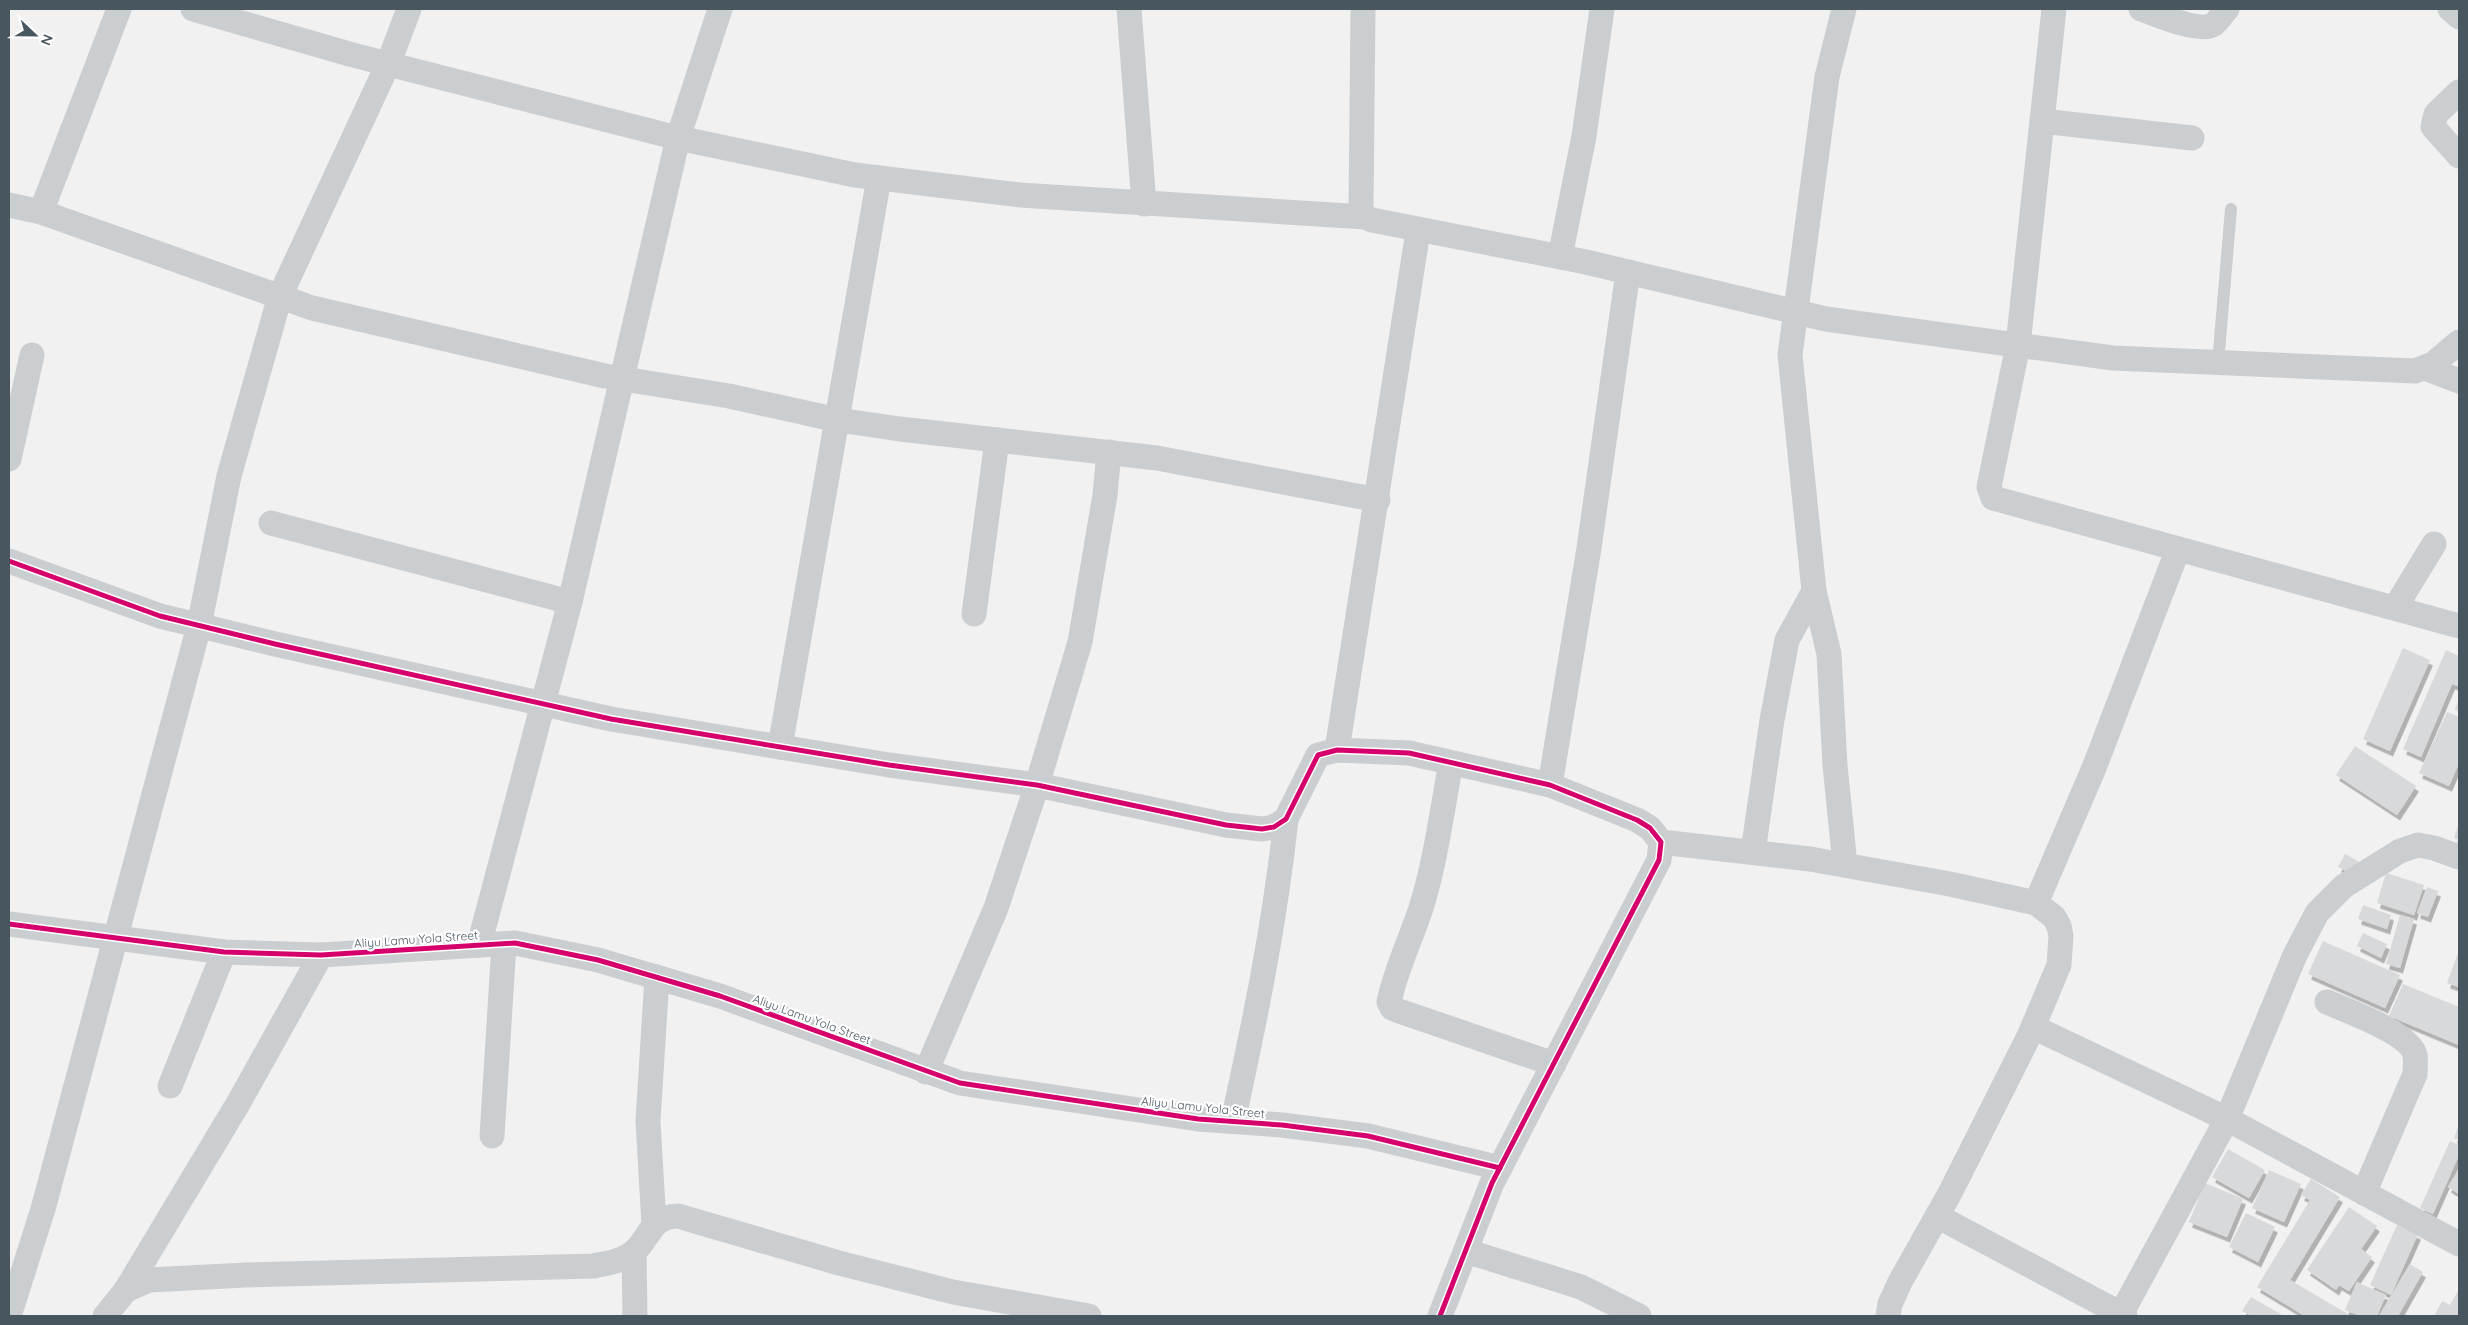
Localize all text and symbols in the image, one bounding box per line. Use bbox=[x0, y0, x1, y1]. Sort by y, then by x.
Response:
north arrow bbox=[10, 10, 60, 60]
text: N bbox=[37, 32, 57, 48]
street label: Aliyu Lamu Yola Street bbox=[353, 927, 479, 951]
street label: Aliyu Lamu Yola Street bbox=[751, 991, 873, 1047]
street label: Aliyu Lamu Yola Street bbox=[1140, 1093, 1266, 1121]

